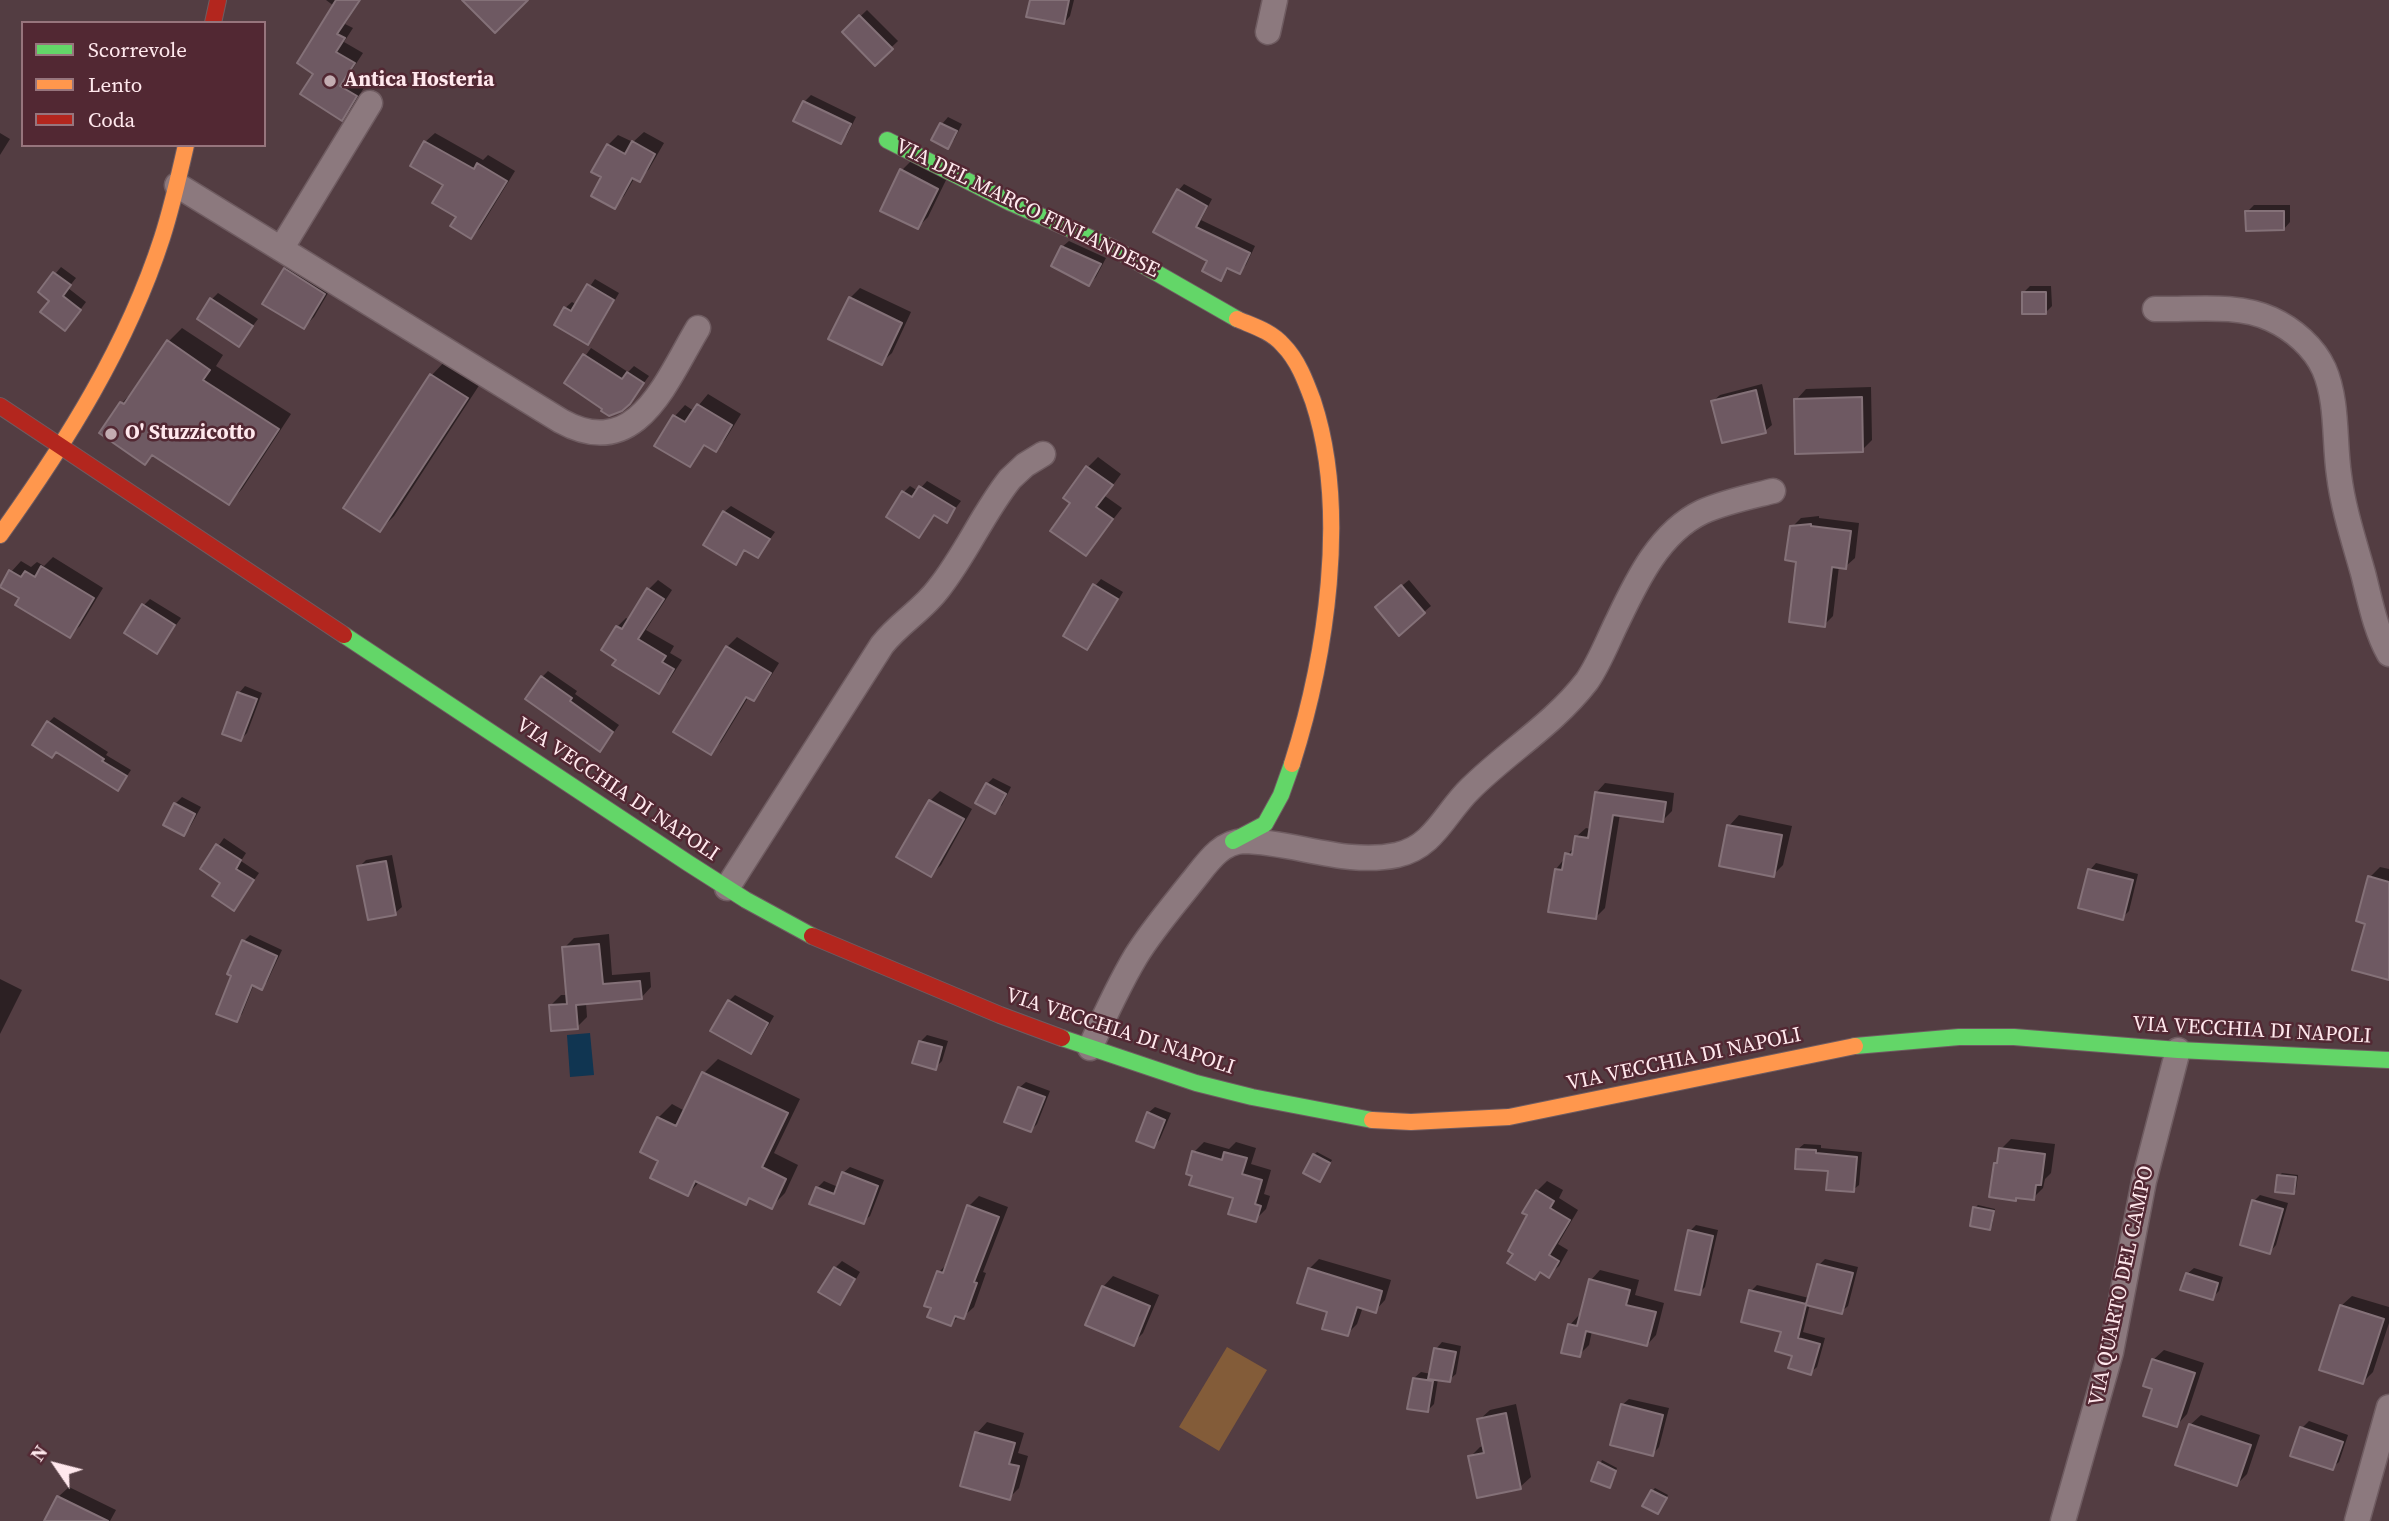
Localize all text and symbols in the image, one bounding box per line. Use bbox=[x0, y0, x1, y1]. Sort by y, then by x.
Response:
legend bbox=[21, 21, 266, 147]
text: Scorrevole bbox=[88, 35, 187, 64]
place label: Antica Hosteria bbox=[344, 68, 494, 94]
text: Lento bbox=[88, 70, 142, 99]
marker: Antica Hosteria bbox=[322, 73, 338, 89]
text: Coda bbox=[88, 105, 135, 134]
street label: VIA DEL MARCO FINLANDESE bbox=[891, 134, 1163, 284]
place label: O' Stuzzicotto bbox=[125, 421, 255, 447]
marker: O' Stuzzicotto bbox=[103, 426, 119, 442]
street label: VIA VECCHIA DI NAPOLI bbox=[511, 713, 723, 867]
street label: VIA VECCHIA DI NAPOLI bbox=[1002, 983, 1238, 1081]
street label: VIA VECCHIA DI NAPOLI bbox=[2132, 1012, 2372, 1050]
street label: VIA VECCHIA DI NAPOLI bbox=[1564, 1023, 1804, 1097]
street label: VIA QUARTO DEL CAMPO bbox=[2084, 1163, 2160, 1409]
north arrow bbox=[21, 1430, 91, 1500]
text: N bbox=[24, 1440, 53, 1466]

